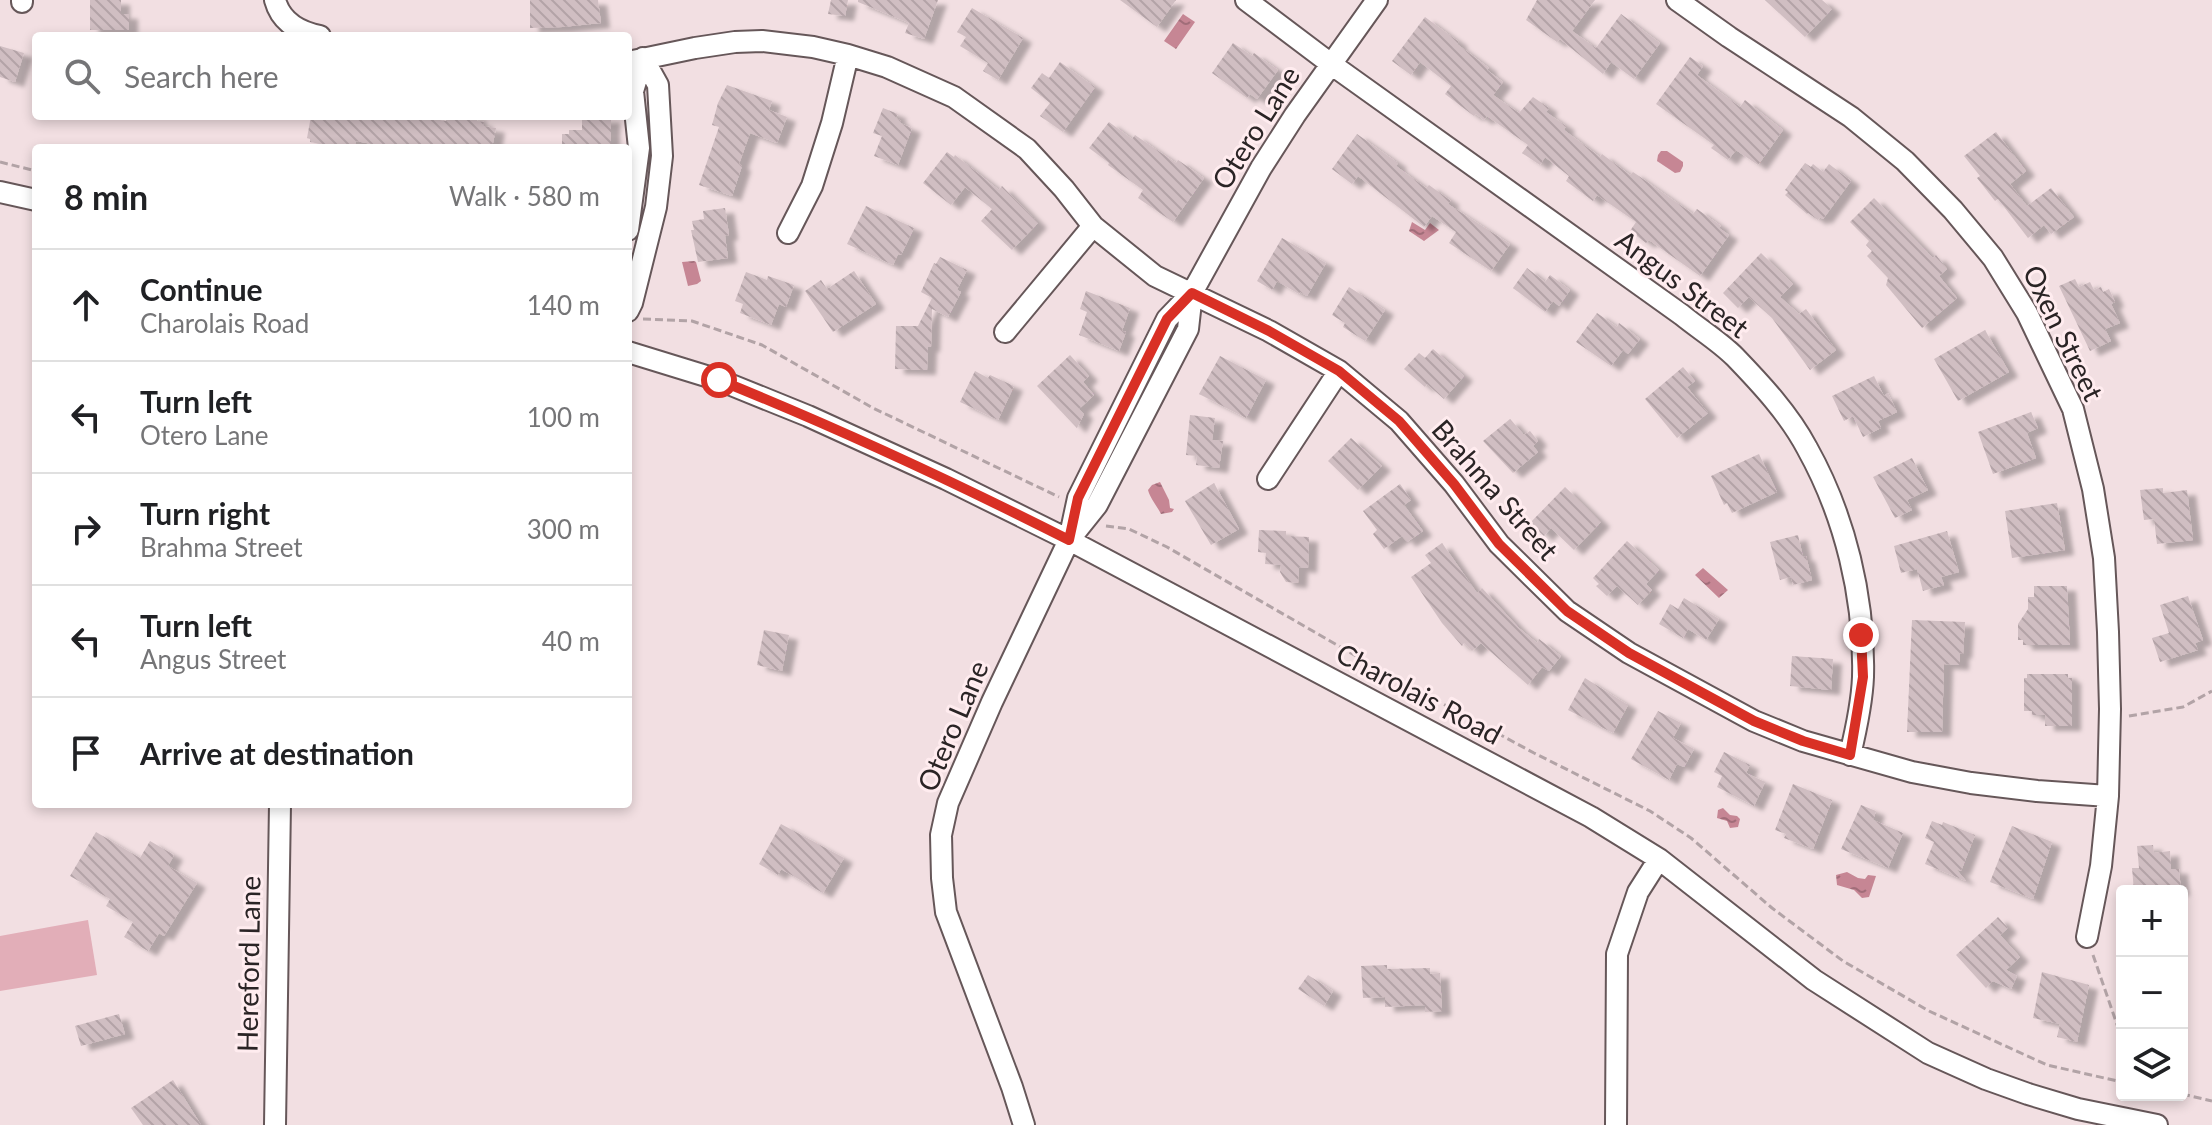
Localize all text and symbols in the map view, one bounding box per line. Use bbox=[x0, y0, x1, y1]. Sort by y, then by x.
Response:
search box bbox=[32, 32, 632, 120]
icon: search bbox=[60, 54, 104, 98]
text: Search here bbox=[124, 58, 279, 94]
street label: Otero Lane bbox=[1204, 60, 1306, 195]
text: 8 min bbox=[64, 176, 148, 217]
text: Walk · 580 m bbox=[449, 180, 600, 212]
street label: Angus Street bbox=[1609, 222, 1756, 344]
street label: Oxen Street bbox=[2016, 259, 2111, 406]
text: Continue bbox=[140, 271, 263, 307]
icon: ahead bbox=[64, 283, 108, 327]
text: 140 m bbox=[527, 289, 600, 321]
text: Charolais Road bbox=[140, 307, 309, 339]
route start bbox=[701, 362, 737, 398]
text: Turn left bbox=[140, 383, 252, 419]
icon: left bbox=[64, 395, 108, 439]
text: 100 m bbox=[527, 401, 600, 433]
street label: Brahma Street bbox=[1425, 412, 1566, 567]
text: Otero Lane bbox=[140, 419, 269, 451]
text: Turn right bbox=[140, 495, 270, 531]
icon: right bbox=[64, 507, 108, 551]
text: 300 m bbox=[527, 513, 600, 545]
text: Brahma Street bbox=[140, 531, 303, 563]
text: Turn left bbox=[140, 607, 252, 643]
route end bbox=[1843, 617, 1879, 653]
icon: left bbox=[64, 619, 108, 663]
text: 40 m bbox=[542, 625, 600, 657]
street label: Charolais Road bbox=[1331, 635, 1508, 751]
text: Angus Street bbox=[140, 643, 286, 675]
street label: Otero Lane bbox=[909, 655, 995, 796]
icon: arrive bbox=[64, 731, 108, 775]
text: Arrive at destination bbox=[140, 735, 414, 771]
street label: Hereford Lane bbox=[229, 875, 267, 1052]
map controls bbox=[2116, 885, 2188, 1101]
button: + bbox=[2116, 885, 2188, 957]
button: − bbox=[2116, 957, 2188, 1029]
button: layers bbox=[2116, 1029, 2188, 1101]

